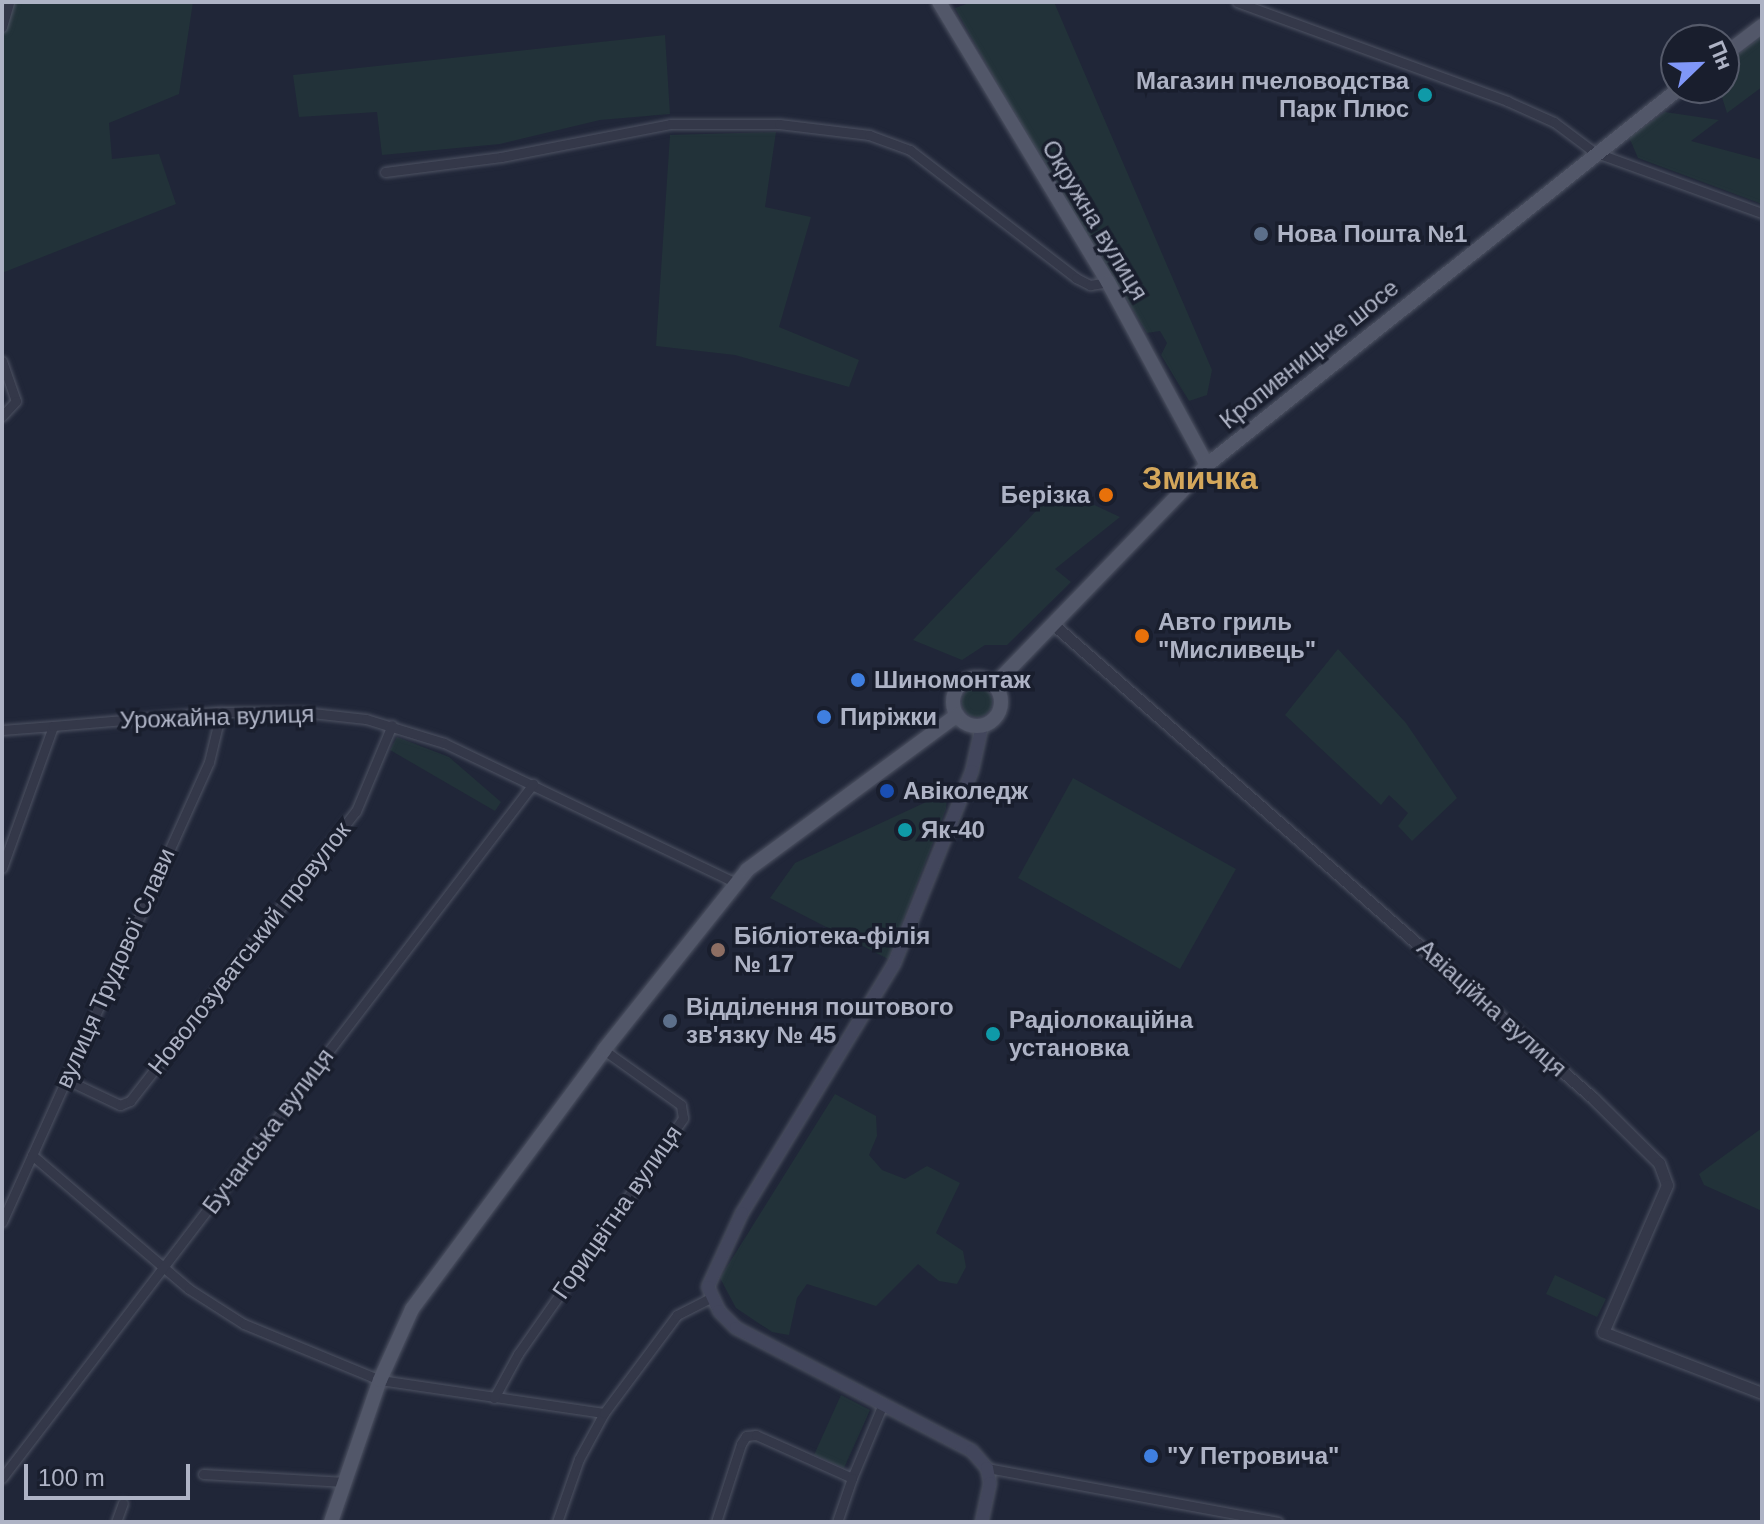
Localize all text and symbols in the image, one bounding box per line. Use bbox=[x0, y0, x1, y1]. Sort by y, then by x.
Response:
north arrow bbox=[1660, 24, 1740, 104]
text: Пн bbox=[1704, 37, 1738, 73]
place label: Магазин пчеловодства Парк Плюс bbox=[1136, 67, 1409, 123]
marker: Магазин пчеловодства Парк Плюс bbox=[1416, 86, 1434, 104]
street label: Окружна вулиця bbox=[1036, 135, 1154, 305]
place label: Нова Пошта №1 bbox=[1277, 220, 1467, 248]
marker: Нова Пошта №1 bbox=[1252, 225, 1270, 243]
street label: Кропивницьке шосе bbox=[1214, 273, 1404, 435]
district label: Змичка bbox=[1142, 459, 1258, 497]
place label: Берізка bbox=[1001, 481, 1090, 509]
marker: Берізка bbox=[1097, 486, 1115, 504]
place label: Авто гриль "Мисливець" bbox=[1158, 608, 1316, 664]
marker: Авто гриль "Мисливець" bbox=[1133, 627, 1151, 645]
place label: Шиномонтаж bbox=[874, 666, 1030, 694]
marker: Шиномонтаж bbox=[849, 671, 867, 689]
street label: Урожайна вулиця bbox=[119, 699, 315, 735]
place label: Пиріжки bbox=[840, 703, 937, 731]
marker: Пиріжки bbox=[815, 708, 833, 726]
place label: Авіколедж bbox=[903, 777, 1028, 805]
marker: Авіколедж bbox=[878, 782, 896, 800]
street label: Новолозуватський провулок bbox=[142, 816, 356, 1080]
place label: Як-40 bbox=[921, 816, 985, 844]
marker: Як-40 bbox=[896, 821, 914, 839]
street label: вулиця Трудової Слави bbox=[49, 844, 181, 1092]
place label: Бібліотека-філія № 17 bbox=[734, 922, 930, 978]
street label: Авіаційна вулиця bbox=[1411, 933, 1573, 1083]
marker: Бібліотека-філія № 17 bbox=[709, 941, 727, 959]
place label: Відділення поштового зв'язку № 45 bbox=[686, 993, 954, 1049]
place label: Радіолокаційна установка bbox=[1009, 1006, 1193, 1062]
marker: Відділення поштового зв'язку № 45 bbox=[661, 1012, 679, 1030]
marker: Радіолокаційна установка bbox=[984, 1025, 1002, 1043]
street label: Бучанська вулиця bbox=[196, 1043, 340, 1219]
street label: Горицвітна вулиця bbox=[546, 1120, 688, 1304]
place label: "У Петровича" bbox=[1167, 1442, 1340, 1470]
marker: "У Петровича" bbox=[1142, 1447, 1160, 1465]
scale bar bbox=[28, 1448, 194, 1498]
text: 100 m bbox=[38, 1464, 105, 1491]

